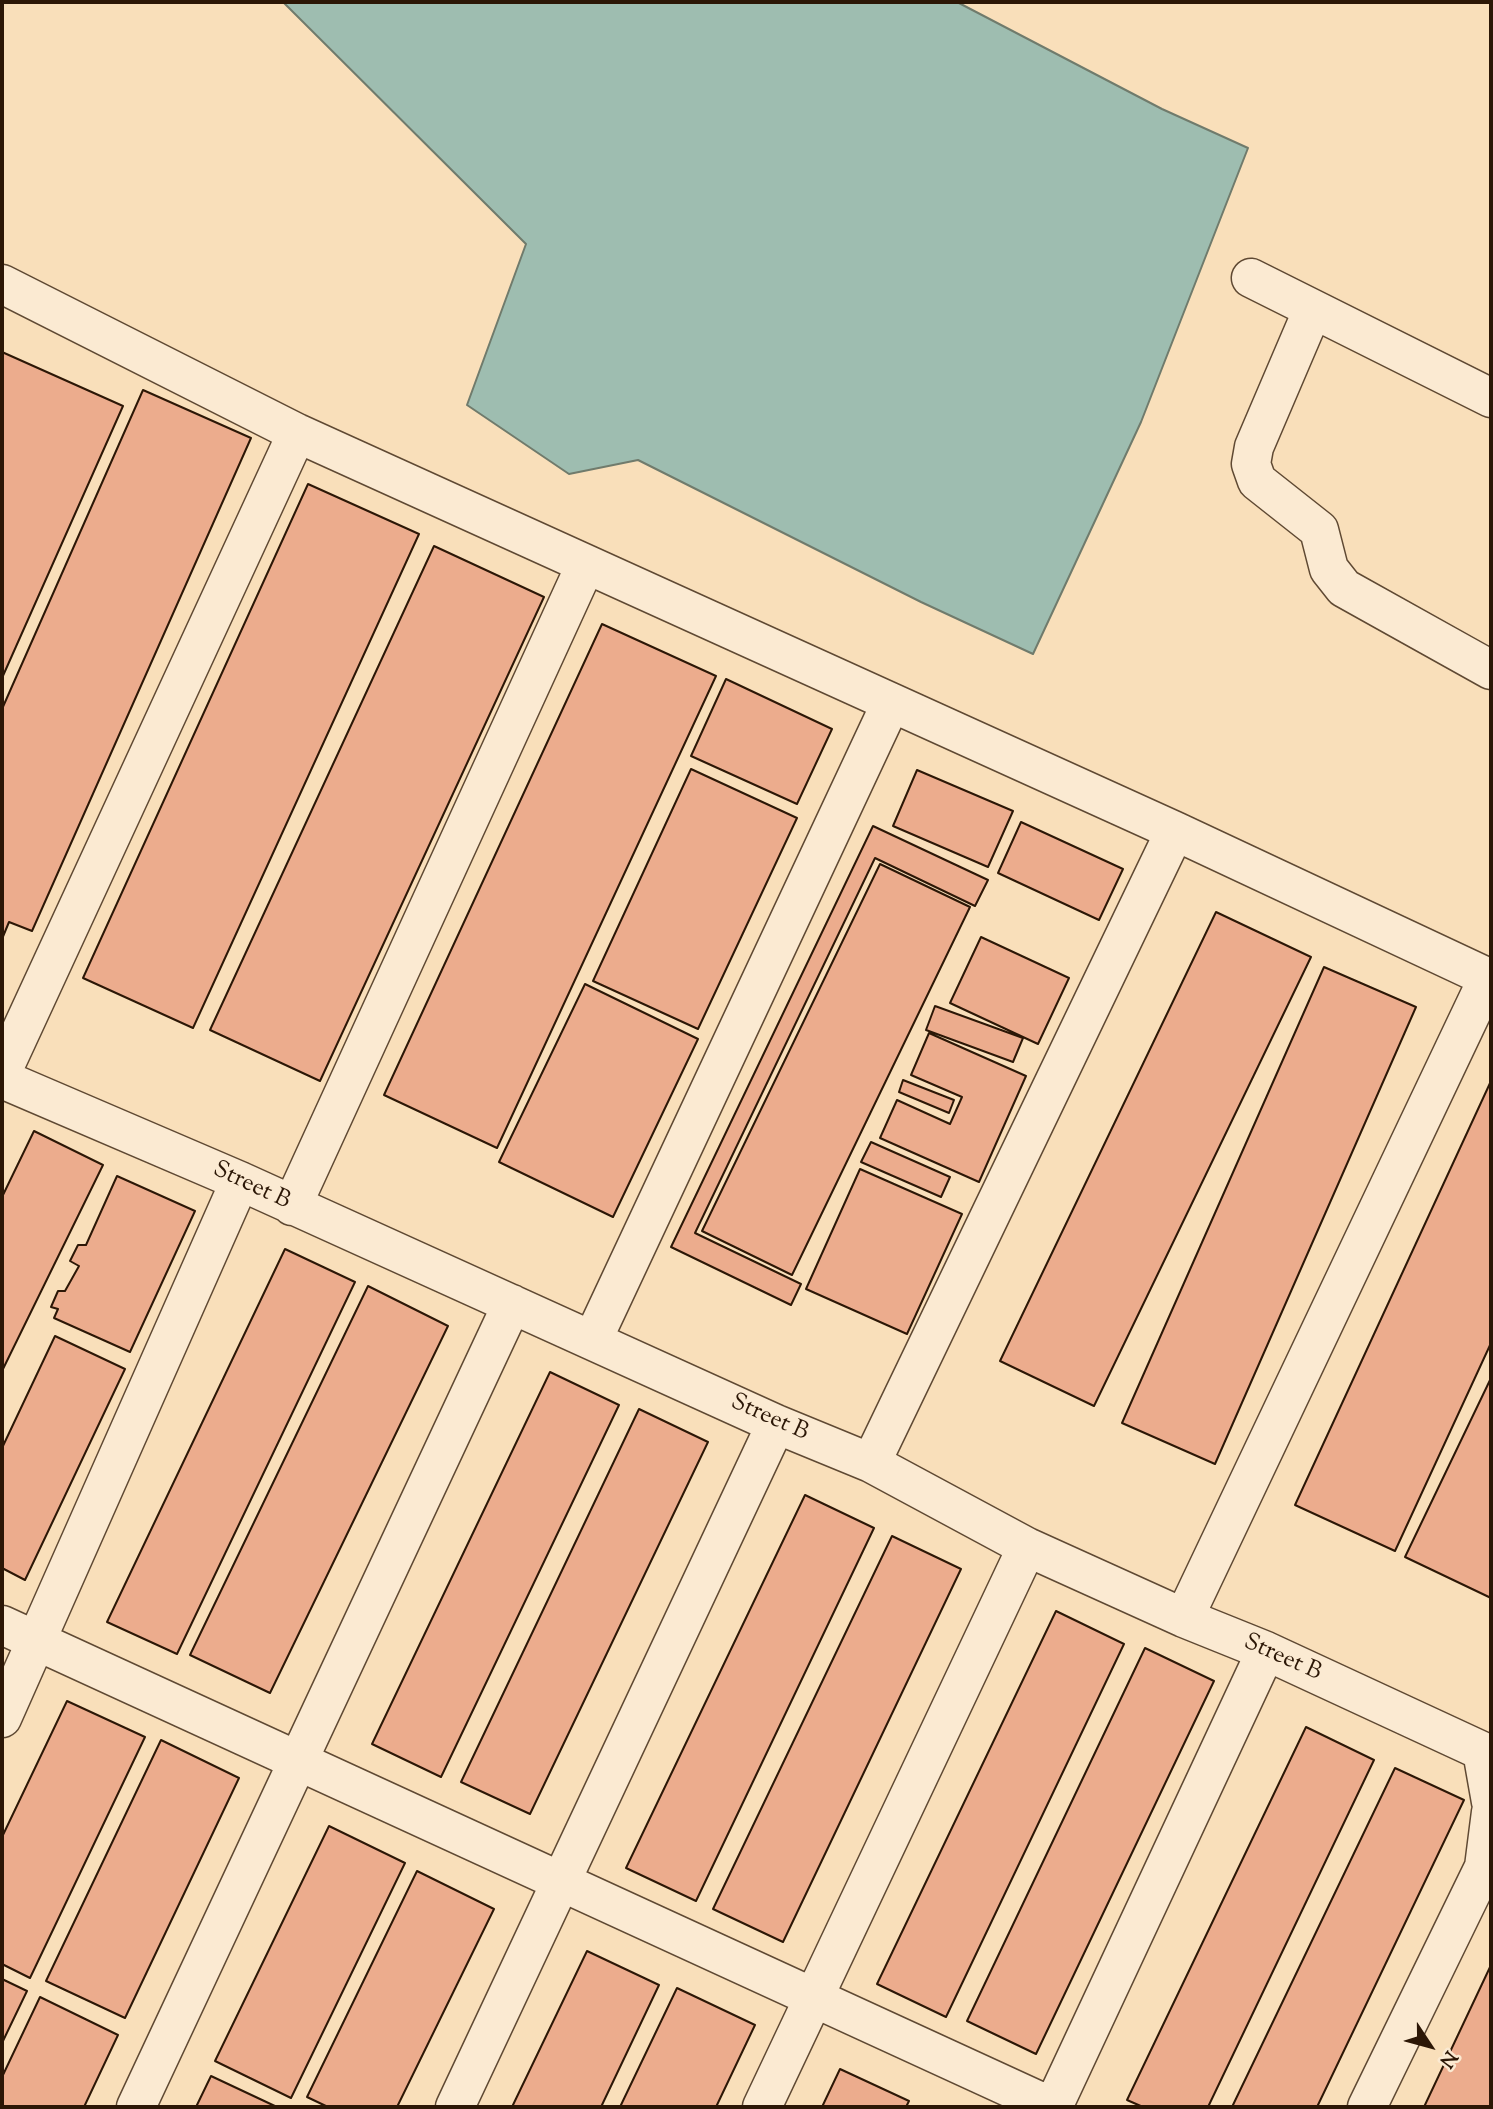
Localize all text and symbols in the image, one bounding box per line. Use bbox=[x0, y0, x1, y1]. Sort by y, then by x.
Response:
street label: Street B bbox=[208, 1157, 294, 1217]
street label: Street B bbox=[726, 1389, 812, 1449]
street label: Street B bbox=[1239, 1629, 1325, 1689]
north arrow bbox=[1395, 2011, 1465, 2081]
text: N bbox=[1432, 2045, 1463, 2073]

